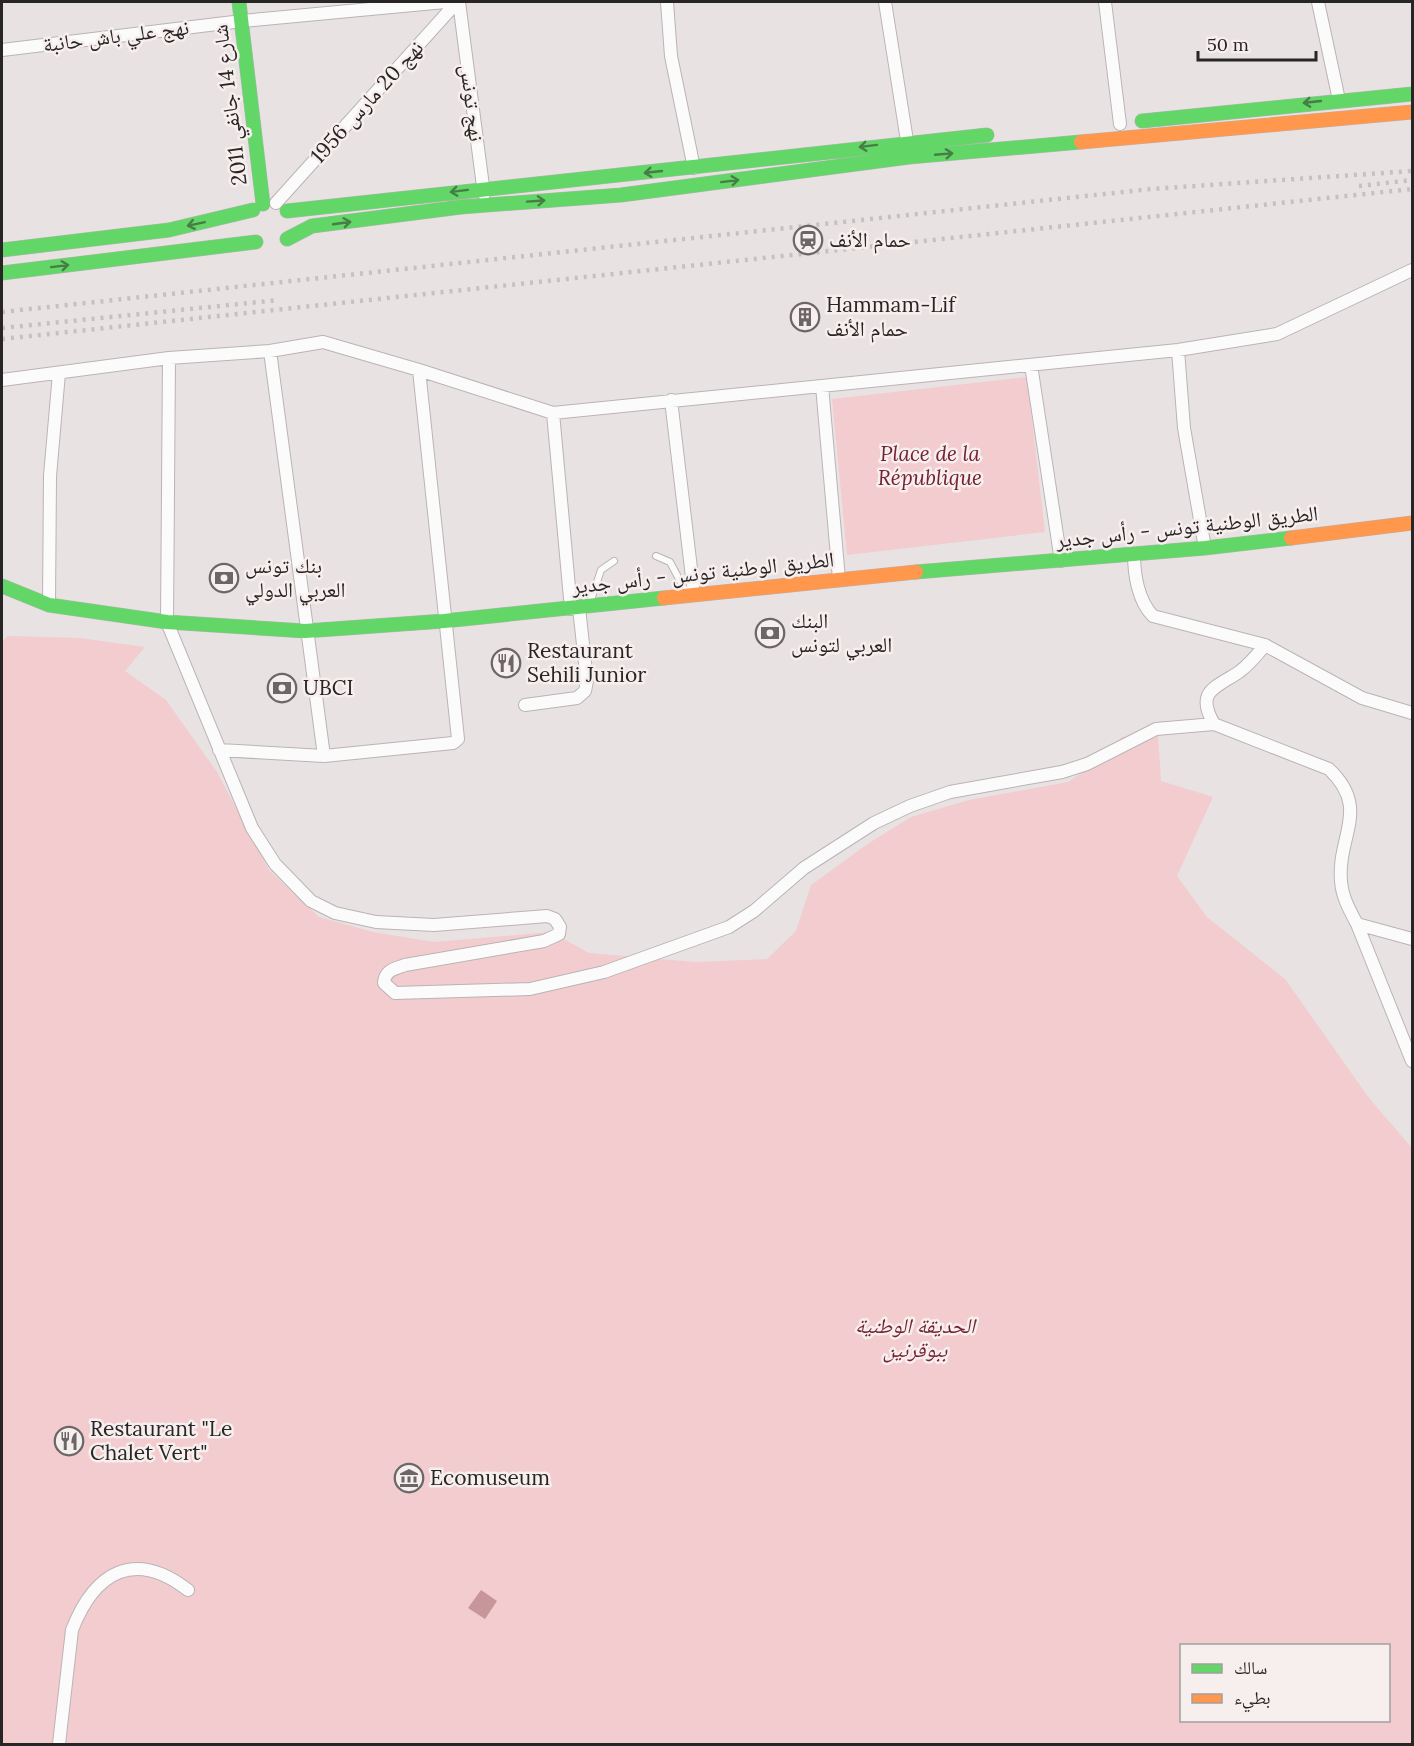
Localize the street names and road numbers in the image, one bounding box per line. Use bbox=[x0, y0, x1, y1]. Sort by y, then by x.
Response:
street label: نهج علي باش حانبة bbox=[41, 13, 191, 61]
street label: شارع 14 جانفي 2011 bbox=[206, 23, 256, 187]
street label: نهج 20 مارس 1956 bbox=[304, 35, 429, 169]
street label: نهج تونس bbox=[454, 63, 491, 143]
street label: الطريق الوطنية تونس - رأس جدير bbox=[1053, 499, 1319, 554]
street label: الطريق الوطنية تونس - رأس جدير bbox=[569, 545, 835, 600]

